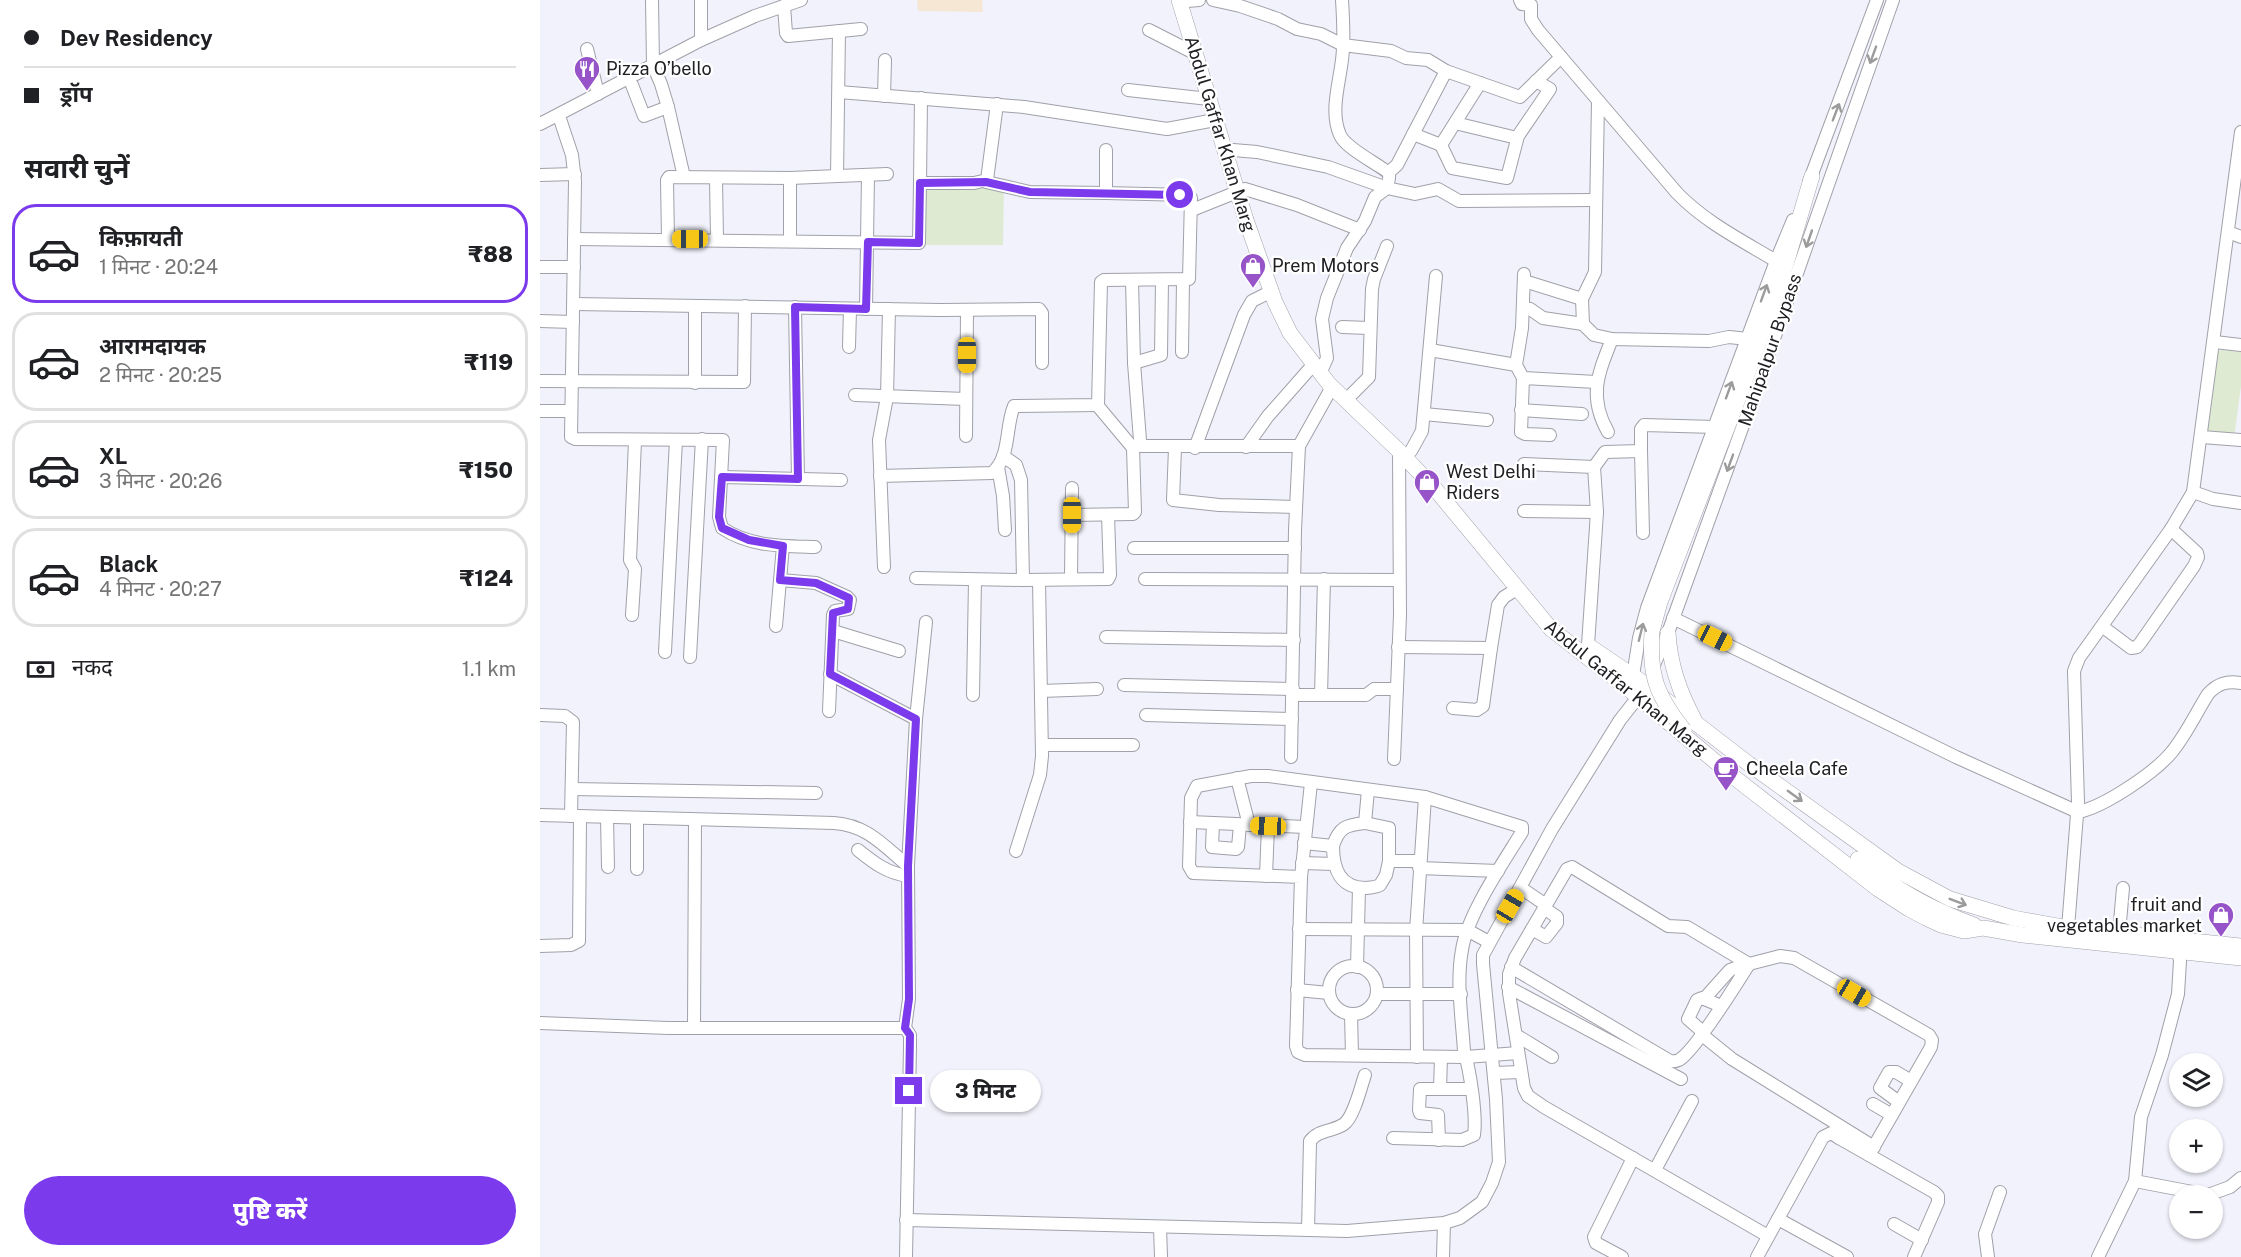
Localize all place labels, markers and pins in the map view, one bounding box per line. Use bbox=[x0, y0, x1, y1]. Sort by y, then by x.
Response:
restaurant icon: Pizza O’bello bbox=[572, 54, 602, 92]
place label: Pizza O’bello bbox=[606, 58, 712, 79]
shop icon: Prem Motors bbox=[1238, 251, 1268, 289]
place label: Prem Motors bbox=[1272, 255, 1379, 276]
place label: West Delhi Riders bbox=[1446, 461, 1536, 503]
shop icon: West Delhi Riders bbox=[1412, 467, 1442, 505]
cafe icon: Cheela Cafe bbox=[1711, 754, 1741, 792]
place label: Cheela Cafe bbox=[1746, 758, 1848, 779]
place label: fruit and vegetables market bbox=[2047, 894, 2202, 936]
shop icon: fruit and vegetables market bbox=[2206, 900, 2236, 938]

